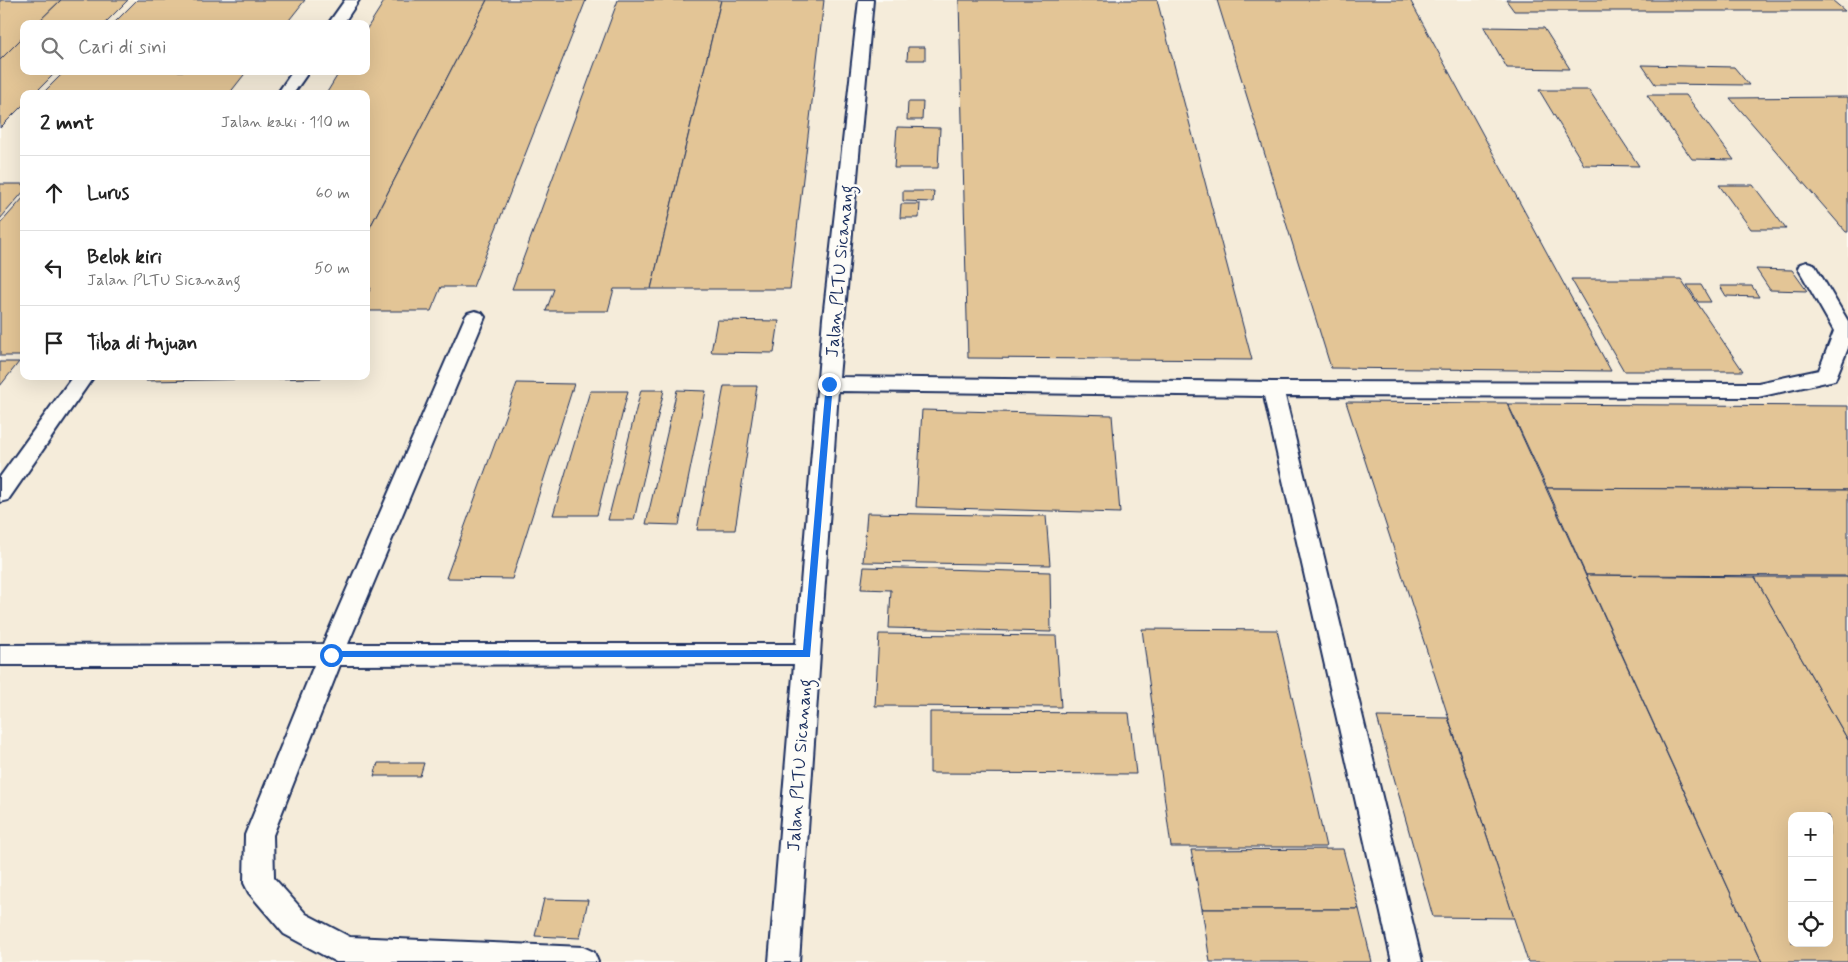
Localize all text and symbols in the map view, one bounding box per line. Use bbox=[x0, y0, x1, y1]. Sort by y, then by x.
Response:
search box bbox=[20, 20, 370, 75]
icon: search bbox=[38, 34, 66, 62]
text: Cari di sini bbox=[78, 35, 166, 60]
text: 2 mnt bbox=[40, 109, 94, 137]
text: Jalan kaki · 110 m bbox=[221, 112, 350, 133]
icon: ahead bbox=[40, 179, 68, 207]
text: Lurus bbox=[87, 181, 129, 206]
text: 60 m bbox=[316, 183, 350, 204]
street label: Jalan PLTU Sicanang bbox=[820, 184, 861, 359]
text: Belok kiri bbox=[87, 245, 162, 270]
icon: left bbox=[40, 254, 68, 282]
text: 50 m bbox=[314, 258, 350, 279]
text: Jalan PLTU Sicanang bbox=[87, 270, 241, 291]
icon: arrive bbox=[40, 329, 68, 357]
text: Tiba di tujuan bbox=[87, 331, 198, 356]
route end bbox=[818, 373, 841, 396]
route start bbox=[320, 644, 343, 667]
street label: Jalan PLTU Sicanang bbox=[782, 678, 820, 852]
map controls bbox=[1788, 812, 1833, 947]
button: + bbox=[1788, 812, 1833, 857]
button: − bbox=[1788, 857, 1833, 902]
button: locate bbox=[1788, 902, 1833, 947]

